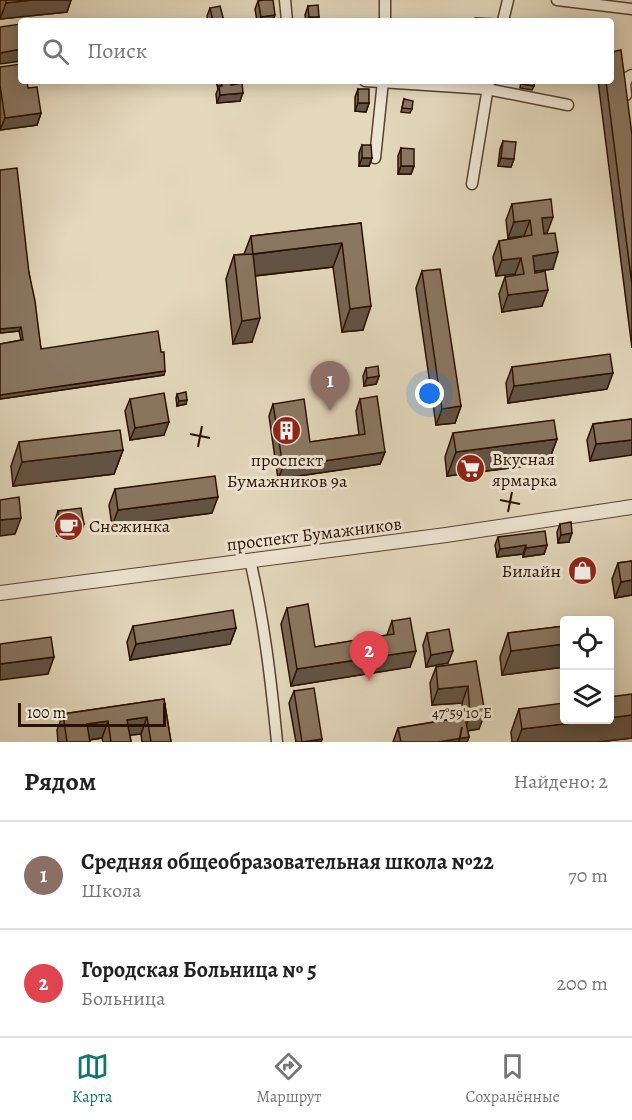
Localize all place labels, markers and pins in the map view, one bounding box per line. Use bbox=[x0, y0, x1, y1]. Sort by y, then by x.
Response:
pin: 1 bbox=[310, 362, 350, 411]
building icon: проспект Бумажников 9а bbox=[271, 415, 303, 447]
place label: Вкусная ярмарка bbox=[492, 447, 558, 492]
place label: проспект Бумажников 9а bbox=[227, 448, 348, 493]
supermarket icon: Вкусная ярмарка bbox=[455, 453, 487, 485]
cafe icon: Снежинка bbox=[52, 510, 84, 542]
place label: Снежинка bbox=[89, 514, 171, 538]
shop icon: Билайн bbox=[566, 555, 598, 587]
place label: Билайн bbox=[501, 559, 561, 583]
pin: 2 bbox=[350, 632, 388, 681]

